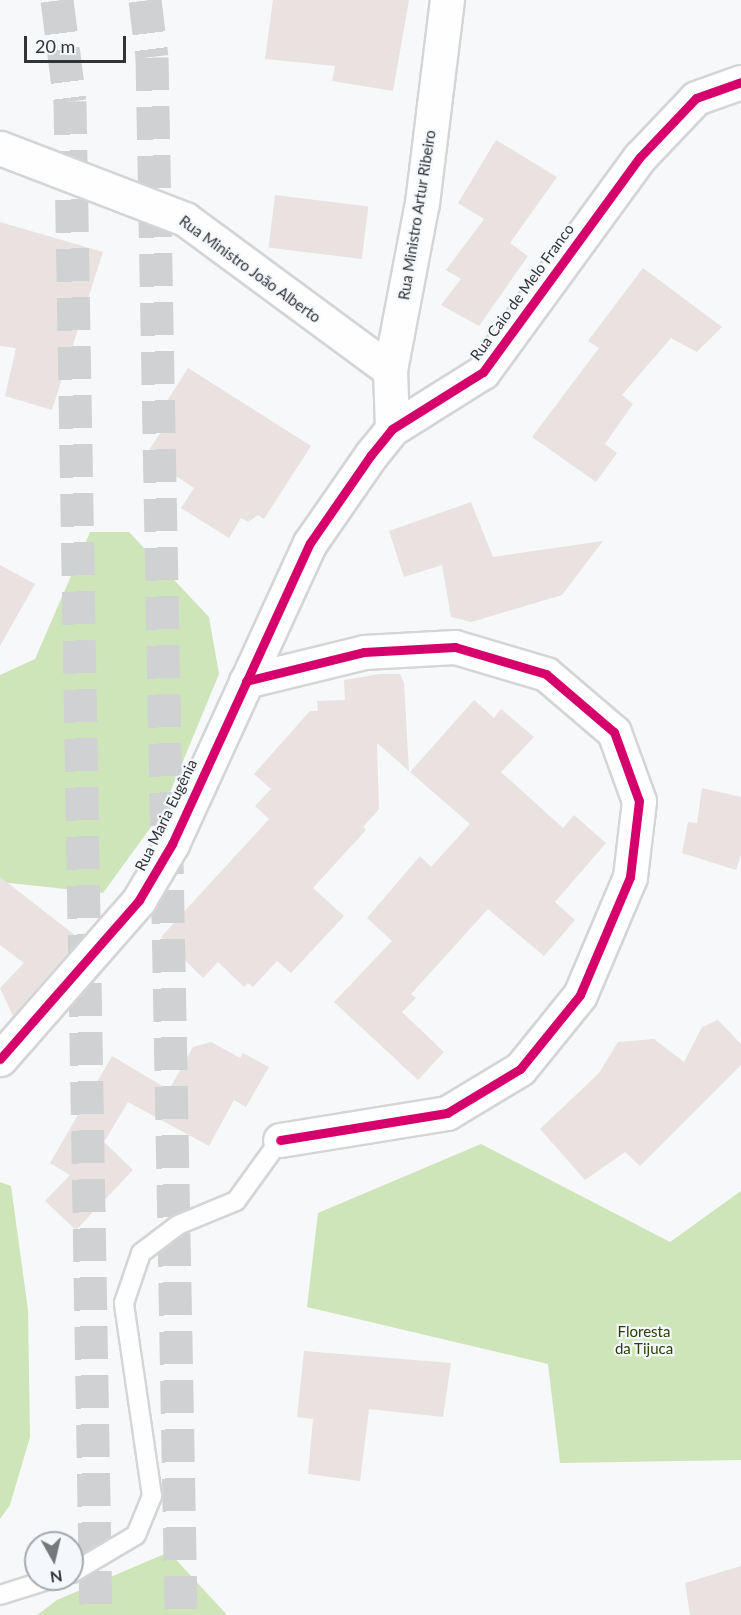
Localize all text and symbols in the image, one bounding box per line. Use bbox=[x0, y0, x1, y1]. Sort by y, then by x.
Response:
scale bar bbox=[27, 24, 129, 62]
text: 20 m bbox=[35, 35, 75, 57]
street label: Rua Ministro Artur Ribeiro bbox=[395, 128, 439, 302]
street label: Rua Ministro João Alberto bbox=[175, 211, 325, 327]
street label: Rua Caio de Melo Franco bbox=[466, 220, 578, 364]
street label: Rua Maria Eugênia bbox=[131, 756, 201, 874]
park label: Floresta da Tijuca bbox=[615, 1322, 673, 1357]
north arrow bbox=[24, 1531, 84, 1591]
text: N bbox=[49, 1567, 64, 1588]

